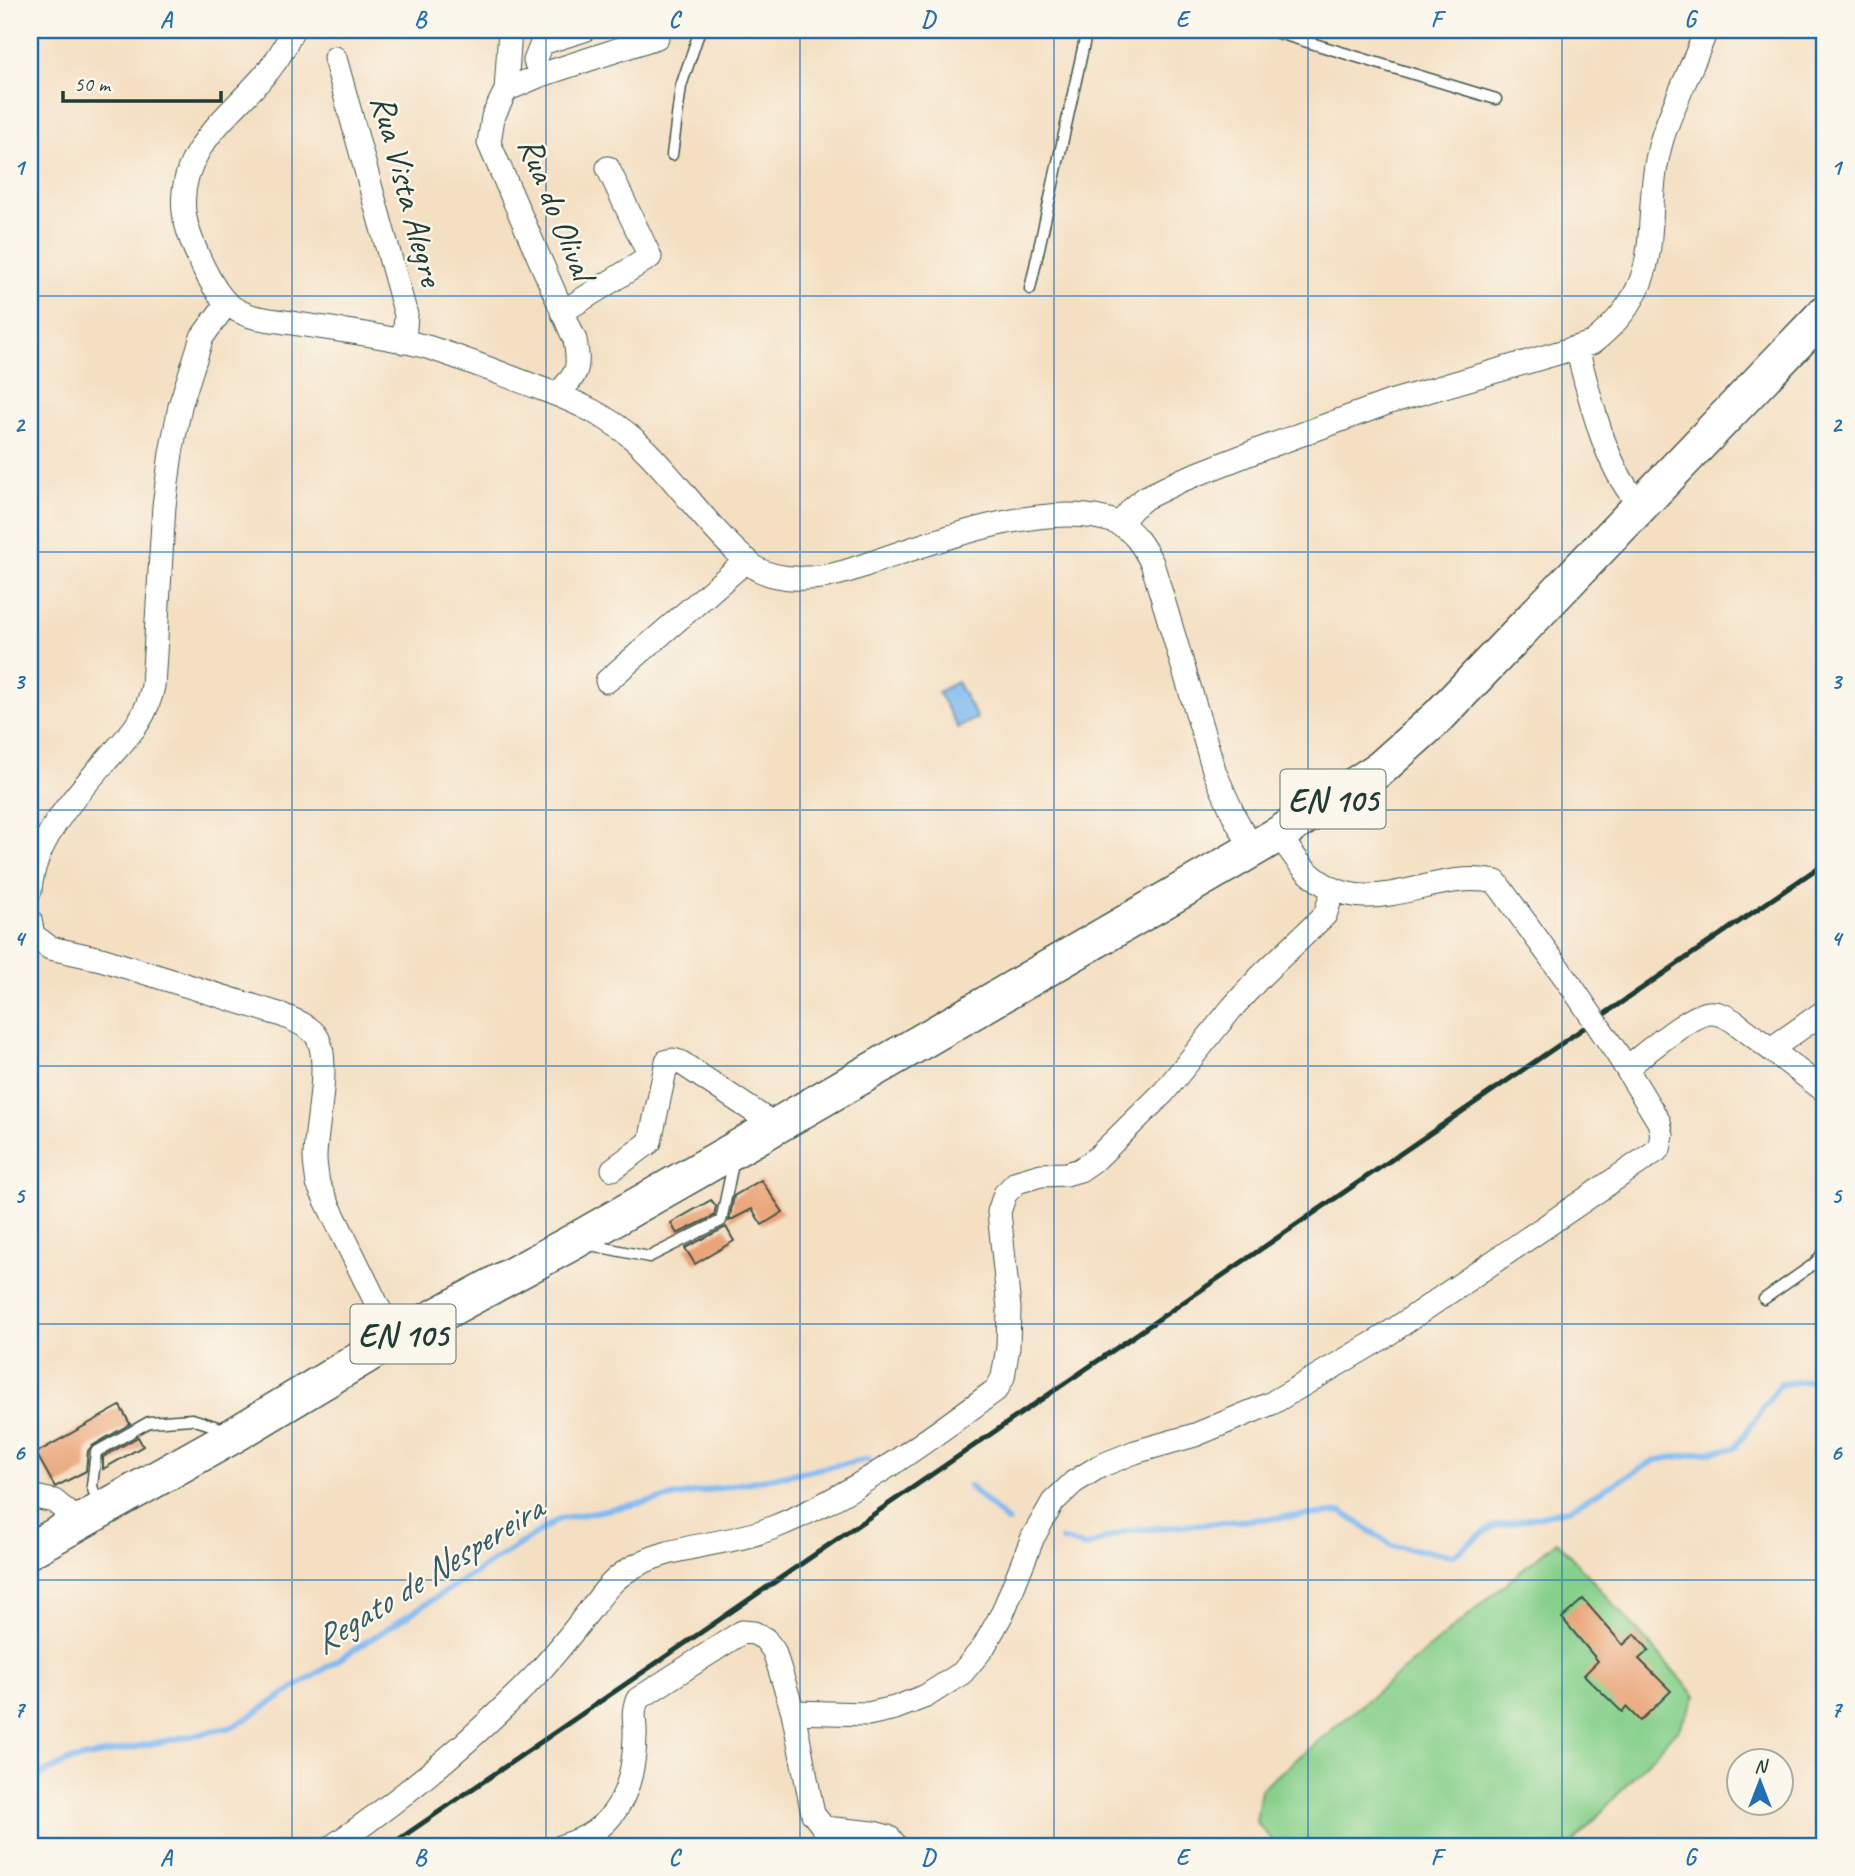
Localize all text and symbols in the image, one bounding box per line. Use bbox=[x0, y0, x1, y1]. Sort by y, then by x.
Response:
text: A bbox=[160, 5, 174, 34]
text: B bbox=[414, 5, 428, 34]
text: C bbox=[669, 5, 683, 34]
text: D bbox=[921, 5, 937, 34]
text: E bbox=[1176, 5, 1192, 34]
text: F bbox=[1431, 5, 1447, 34]
text: G bbox=[1684, 5, 1699, 34]
scale bar bbox=[63, 60, 220, 104]
text: 50 m bbox=[74, 71, 112, 97]
street label: Rua Vista Alegre bbox=[360, 90, 455, 293]
street label: Rua do Olival bbox=[508, 131, 608, 291]
text: 1 bbox=[14, 153, 27, 182]
text: 1 bbox=[1831, 153, 1844, 182]
text: 2 bbox=[14, 410, 27, 439]
text: 2 bbox=[1831, 410, 1844, 439]
text: 3 bbox=[14, 667, 27, 696]
text: 3 bbox=[1831, 667, 1844, 696]
road number: EN 105 bbox=[1280, 770, 1386, 828]
text: 4 bbox=[14, 924, 27, 953]
text: 4 bbox=[1831, 924, 1844, 953]
text: 5 bbox=[14, 1181, 26, 1210]
text: 5 bbox=[1831, 1181, 1843, 1210]
road number: EN 105 bbox=[350, 1304, 456, 1364]
text: 6 bbox=[14, 1438, 27, 1467]
text: 6 bbox=[1831, 1438, 1844, 1467]
water label: Regato de Nespereira bbox=[303, 1483, 554, 1664]
text: 7 bbox=[14, 1695, 27, 1724]
text: 7 bbox=[1831, 1695, 1844, 1724]
north arrow bbox=[1726, 1746, 1796, 1816]
text: N bbox=[1754, 1754, 1769, 1778]
text: A bbox=[160, 1843, 174, 1872]
text: B bbox=[414, 1843, 428, 1872]
text: C bbox=[669, 1843, 683, 1872]
text: D bbox=[921, 1843, 937, 1872]
text: E bbox=[1176, 1843, 1192, 1872]
text: F bbox=[1431, 1843, 1447, 1872]
text: G bbox=[1684, 1843, 1699, 1872]

